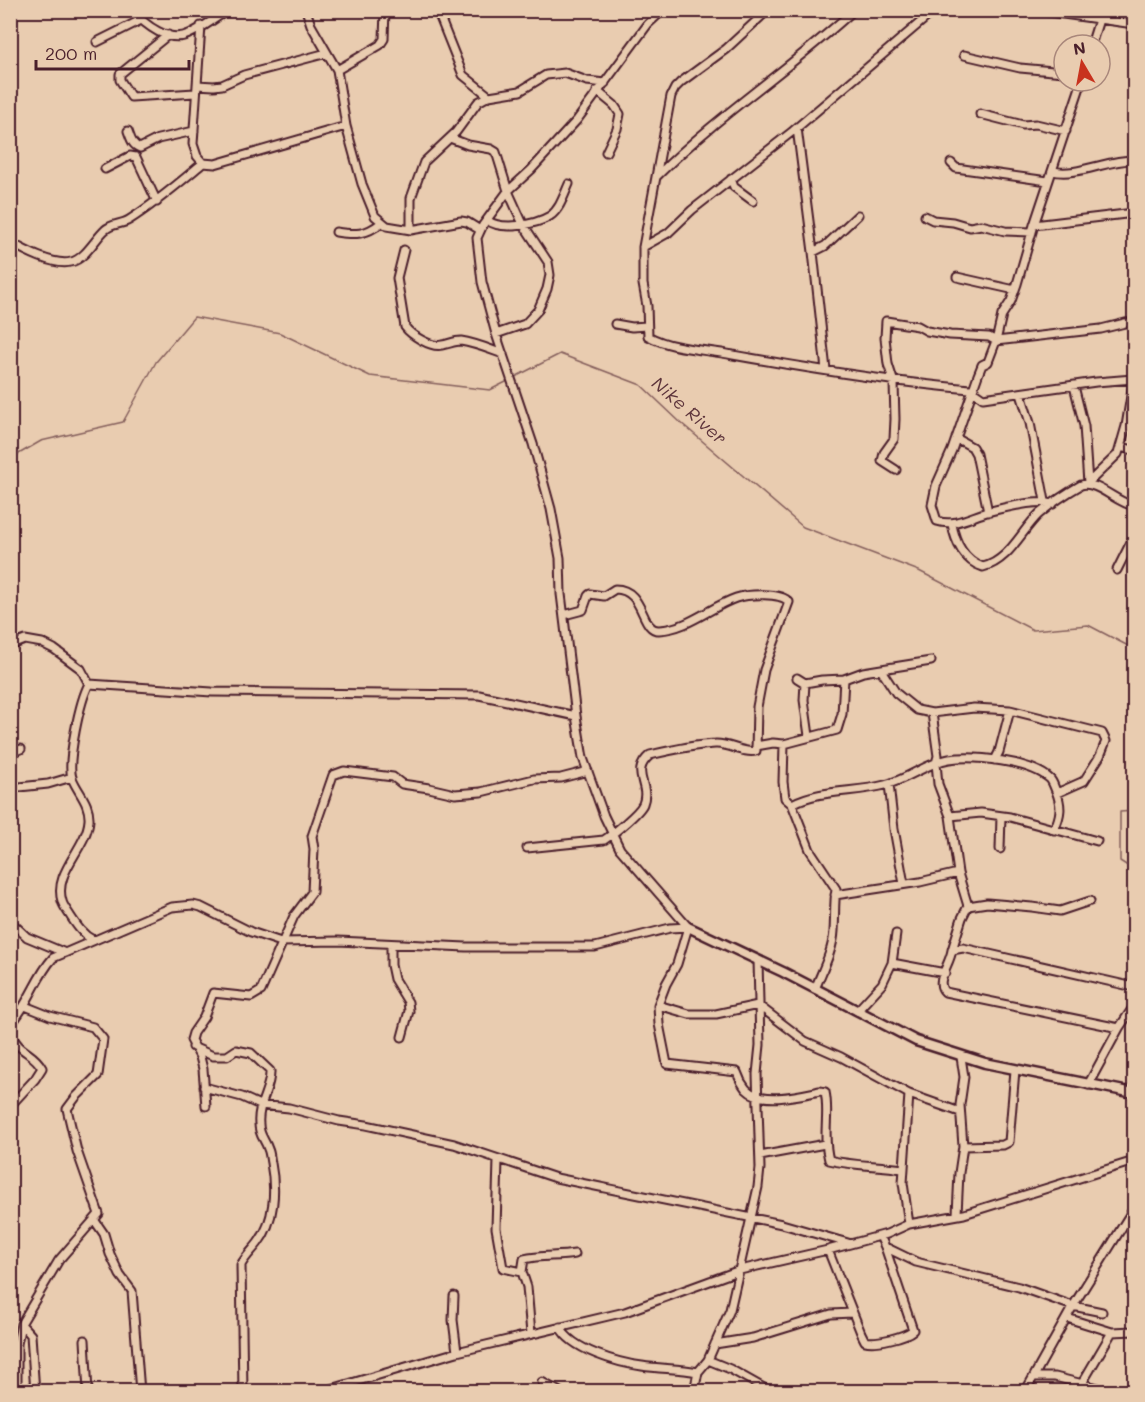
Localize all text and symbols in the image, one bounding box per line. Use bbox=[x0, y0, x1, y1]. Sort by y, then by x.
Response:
scale bar bbox=[36, 33, 189, 71]
north arrow bbox=[1052, 33, 1112, 93]
text: N bbox=[1071, 36, 1087, 59]
text: 200 m bbox=[45, 41, 97, 65]
water label: Nike River bbox=[647, 371, 732, 449]

